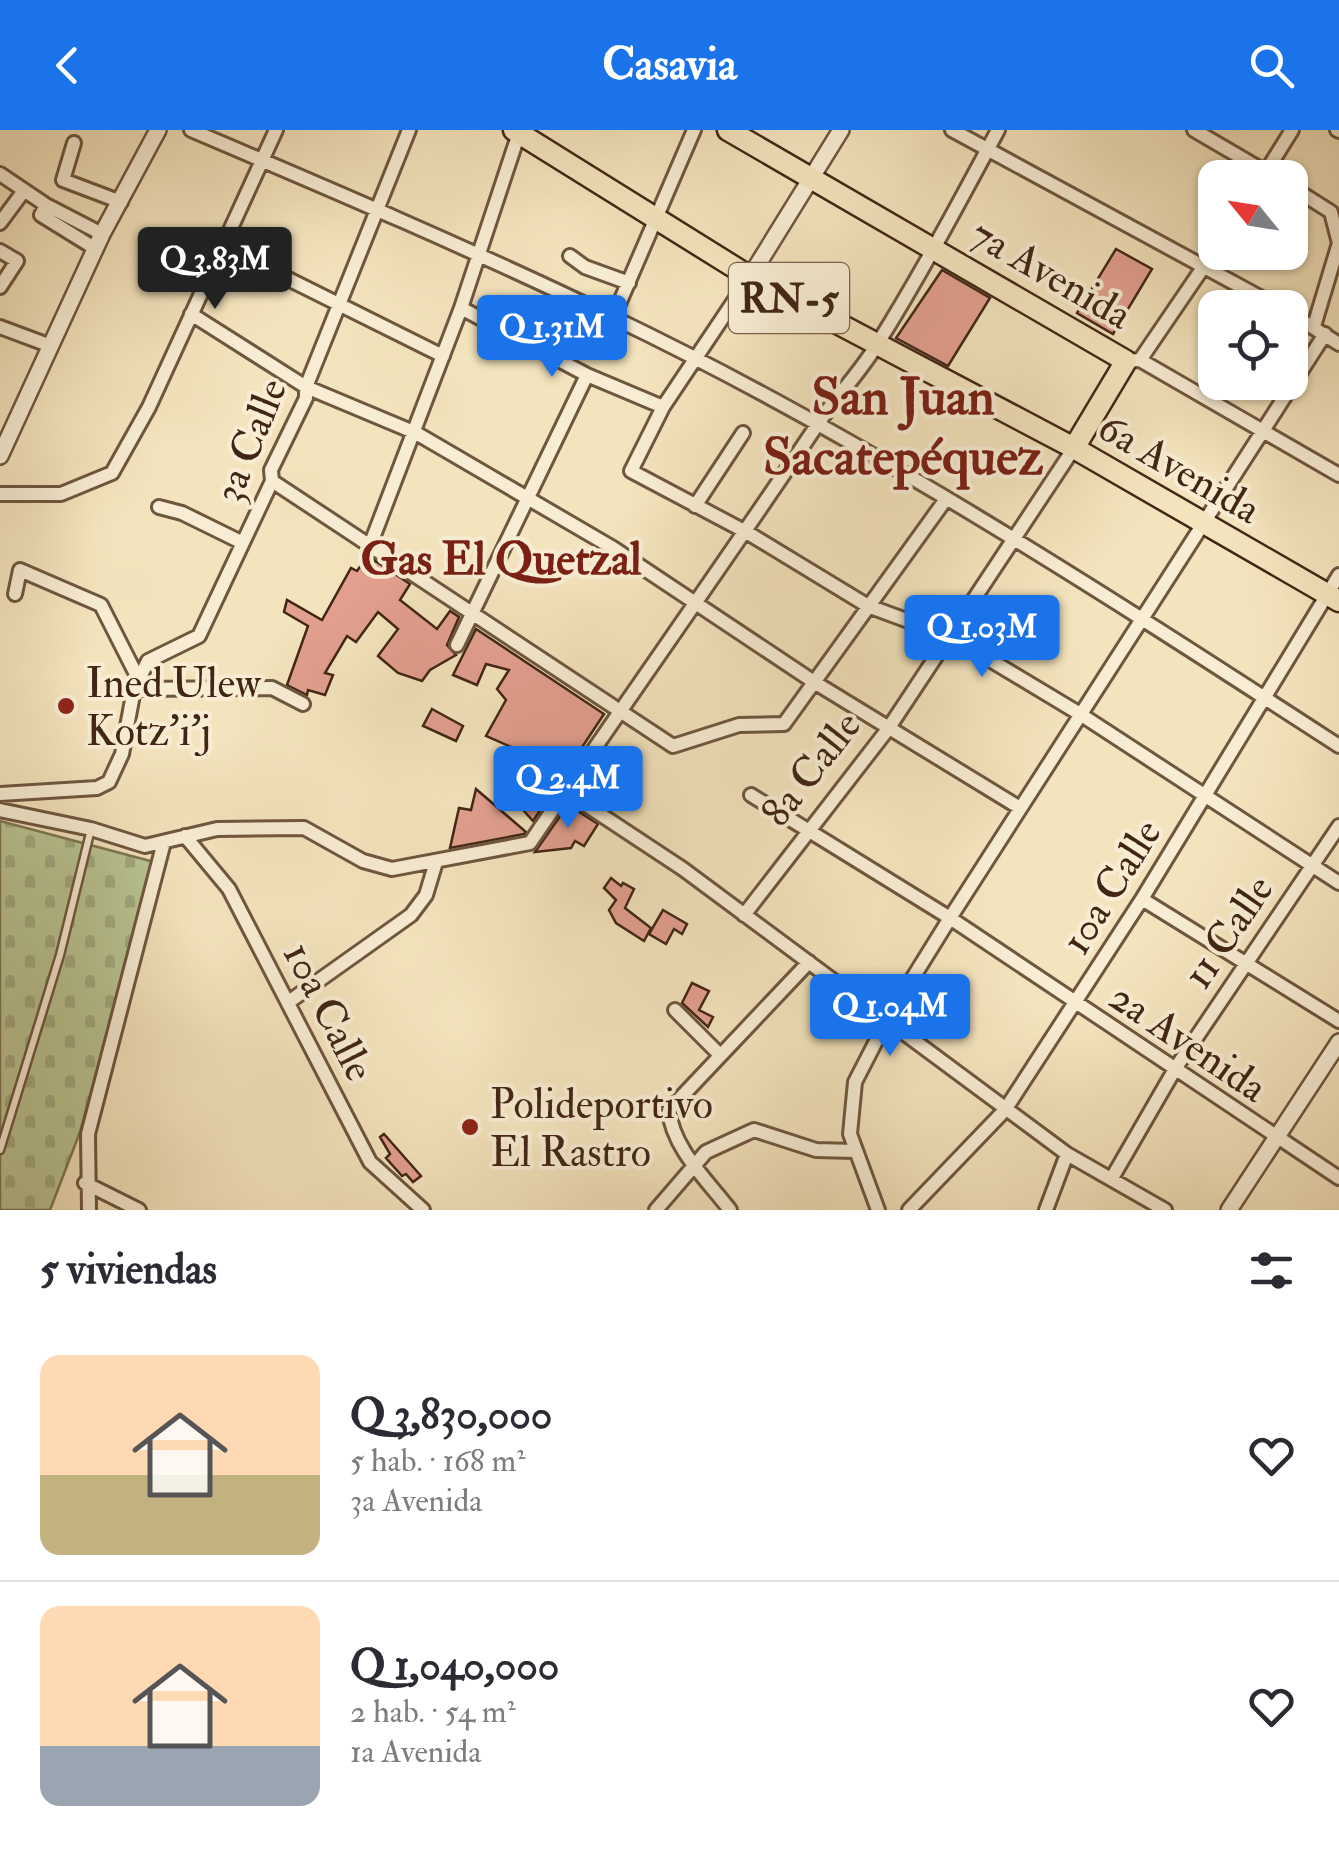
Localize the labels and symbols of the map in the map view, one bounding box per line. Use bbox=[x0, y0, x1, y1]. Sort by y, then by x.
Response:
north arrow bbox=[1198, 160, 1308, 270]
street label: 7a Avenida bbox=[961, 208, 1141, 342]
pin: Q 3.83M bbox=[123, 227, 307, 312]
road number: RN-5 bbox=[729, 263, 849, 333]
pin: Q 1.31M bbox=[460, 295, 644, 380]
district label: San Juan Sacatepéquez bbox=[763, 365, 1044, 491]
street label: 3a Calle bbox=[203, 371, 299, 510]
street label: 6a Avenida bbox=[1089, 402, 1270, 536]
district label: Gas El Quetzal bbox=[360, 532, 642, 588]
pin: Q 1.03M bbox=[890, 595, 1074, 680]
place label: Ined Ulew Kotz'i'j bbox=[86, 658, 262, 758]
marker: Ined Ulew Kotz'i'j bbox=[55, 695, 77, 717]
street label: 8a Calle bbox=[750, 701, 873, 837]
pin: Q 2.4M bbox=[487, 746, 649, 831]
street label: 10a Calle bbox=[1050, 810, 1173, 964]
street label: 11 Calle bbox=[1172, 866, 1285, 999]
street label: 10a Calle bbox=[271, 934, 385, 1090]
street label: 2a Avenida bbox=[1099, 971, 1277, 1115]
pin: Q 1.04M bbox=[798, 974, 982, 1059]
place label: Polideportivo El Rastro bbox=[490, 1079, 713, 1179]
marker: Polideportivo El Rastro bbox=[459, 1116, 481, 1138]

